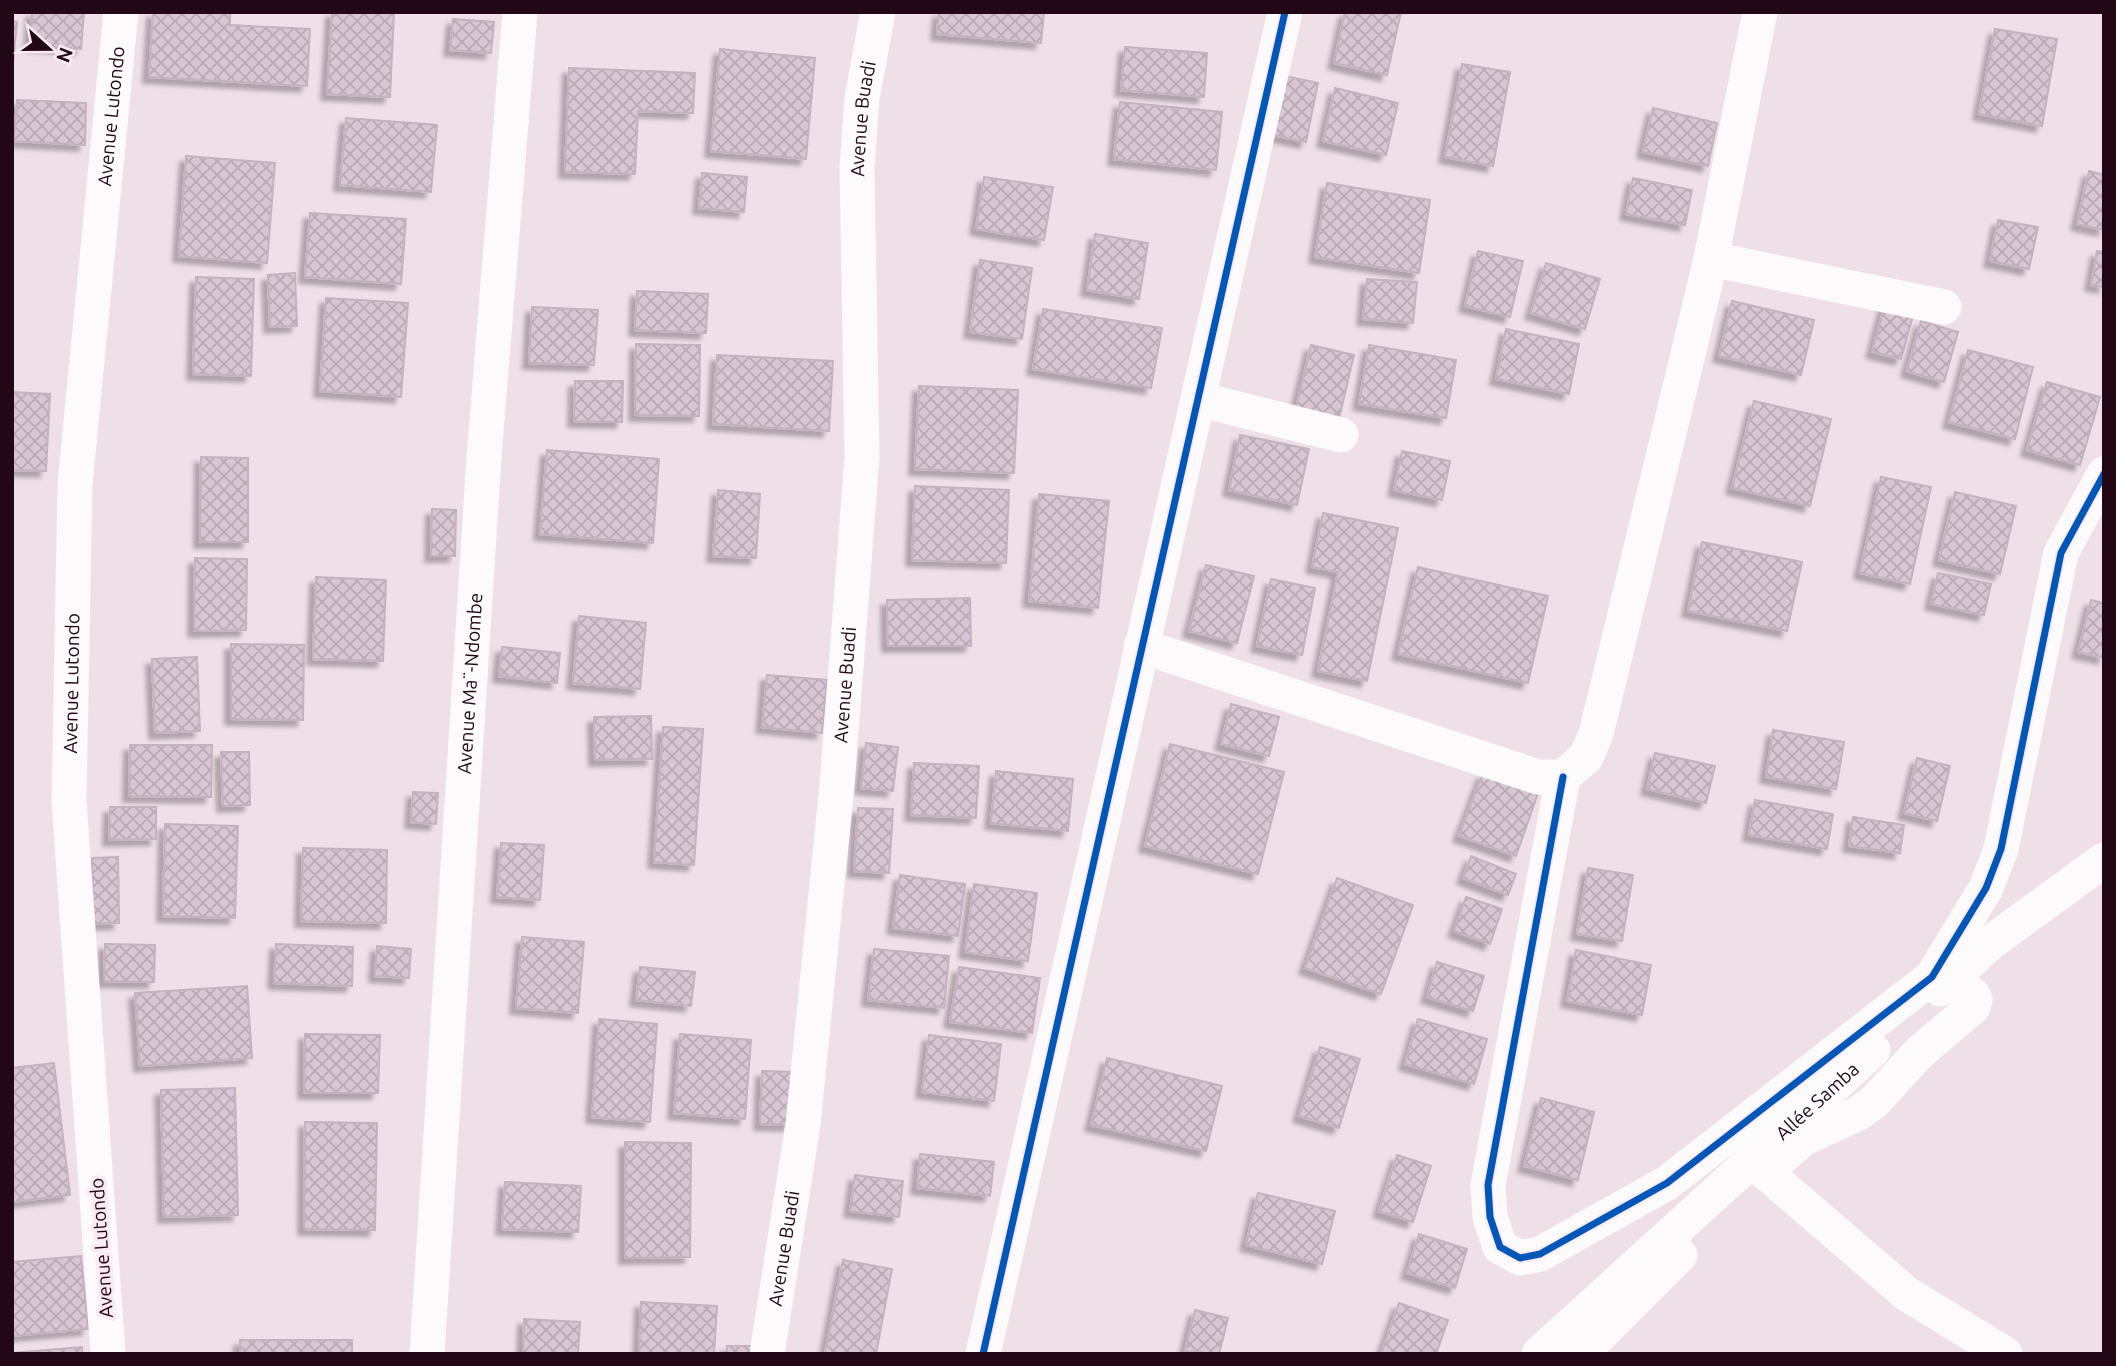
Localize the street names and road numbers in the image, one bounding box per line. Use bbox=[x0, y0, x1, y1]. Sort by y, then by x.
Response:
street label: Avenue Lutondo bbox=[93, 45, 129, 187]
street label: Avenue Buadi bbox=[846, 59, 880, 177]
street label: Avenue Ma¨-Ndombe bbox=[453, 592, 486, 775]
street label: Avenue Lutondo bbox=[59, 613, 84, 754]
street label: Avenue Buadi bbox=[829, 626, 860, 744]
street label: Allée Samba bbox=[1771, 1058, 1863, 1144]
street label: Avenue Lutondo bbox=[85, 1177, 117, 1319]
street label: Avenue Buadi bbox=[764, 1189, 803, 1308]

